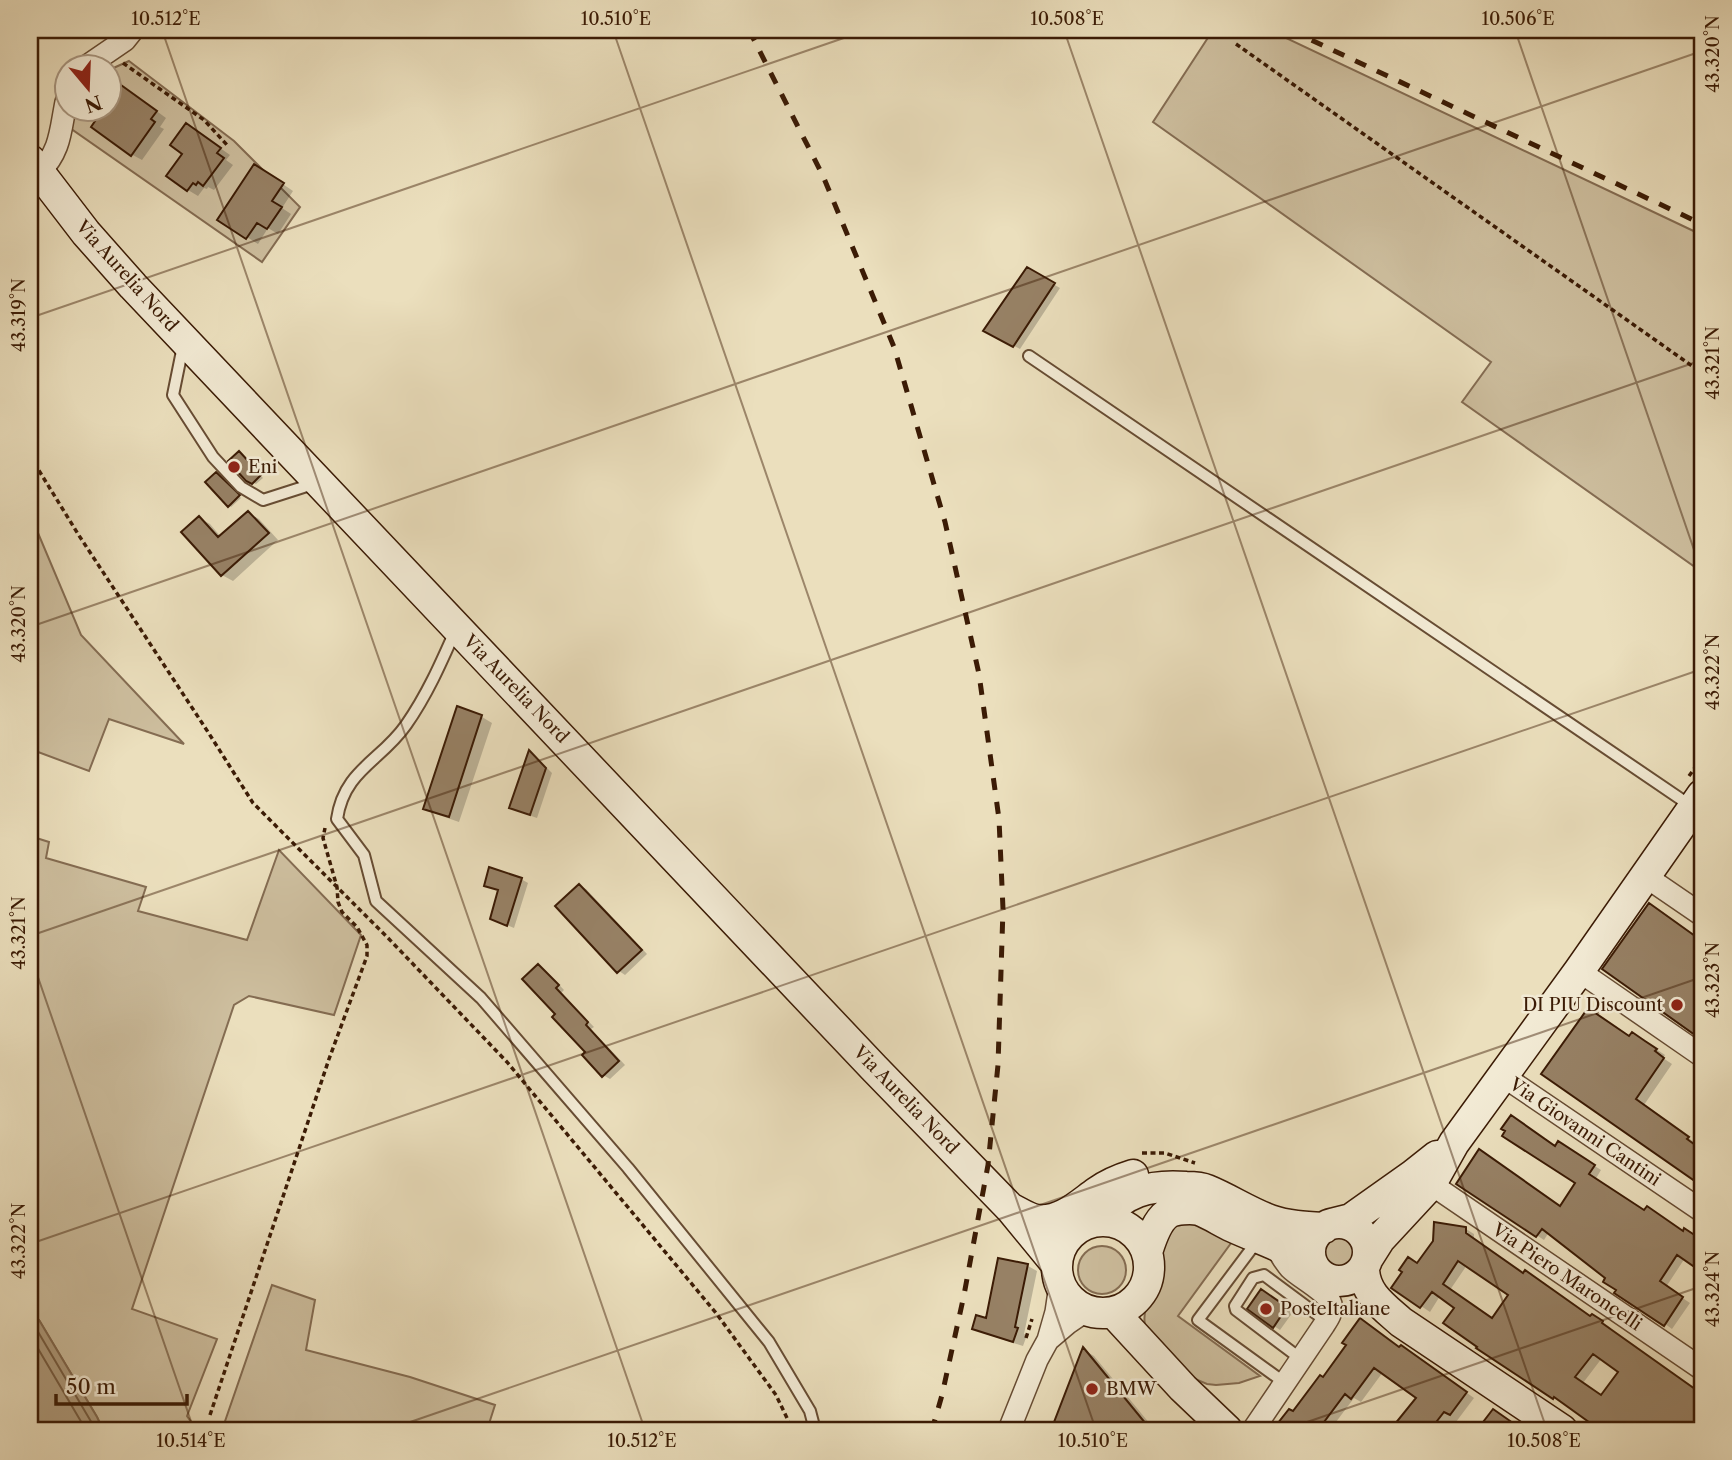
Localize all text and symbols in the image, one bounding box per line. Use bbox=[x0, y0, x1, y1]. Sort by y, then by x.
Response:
text: 10.512°E bbox=[131, 8, 201, 30]
text: 10.510°E bbox=[581, 8, 651, 30]
text: 10.508°E bbox=[1030, 8, 1104, 30]
text: 10.506°E bbox=[1481, 8, 1555, 30]
text: 43.320°N bbox=[1702, 15, 1724, 93]
north arrow bbox=[52, 52, 122, 122]
text: N bbox=[82, 90, 105, 117]
street label: Via Aurelia Nord bbox=[71, 215, 183, 336]
text: 43.319°N bbox=[8, 278, 30, 352]
text: 43.321°N bbox=[1702, 326, 1724, 400]
place label: Eni bbox=[248, 456, 278, 478]
marker: Eni bbox=[226, 459, 242, 475]
text: 43.320°N bbox=[8, 585, 30, 663]
street label: Via Aurelia Nord bbox=[458, 630, 573, 748]
text: 43.322°N bbox=[1702, 634, 1724, 710]
text: 43.321°N bbox=[8, 896, 30, 970]
text: 43.323°N bbox=[1702, 942, 1724, 1018]
place label: DI PIU Discount bbox=[1523, 994, 1664, 1016]
marker: DI PIU Discount bbox=[1669, 997, 1685, 1013]
street label: Via Aurelia Nord bbox=[848, 1041, 963, 1159]
street label: Via Giovanni Cantini bbox=[1504, 1073, 1665, 1191]
text: 43.322°N bbox=[8, 1203, 30, 1279]
street label: Via Piero Maroncelli bbox=[1487, 1218, 1647, 1336]
text: 43.324°N bbox=[1702, 1251, 1724, 1327]
place label: PosteItaliane bbox=[1280, 1298, 1390, 1320]
marker: PosteItaliane bbox=[1258, 1301, 1274, 1317]
scale bar bbox=[56, 1362, 187, 1406]
text: 50 m bbox=[66, 1374, 116, 1399]
place label: BMW bbox=[1106, 1378, 1158, 1400]
marker: BMW bbox=[1084, 1381, 1100, 1397]
text: 10.514°E bbox=[156, 1430, 226, 1452]
text: 10.512°E bbox=[607, 1430, 677, 1452]
text: 10.510°E bbox=[1058, 1430, 1128, 1452]
text: 10.508°E bbox=[1507, 1430, 1581, 1452]

